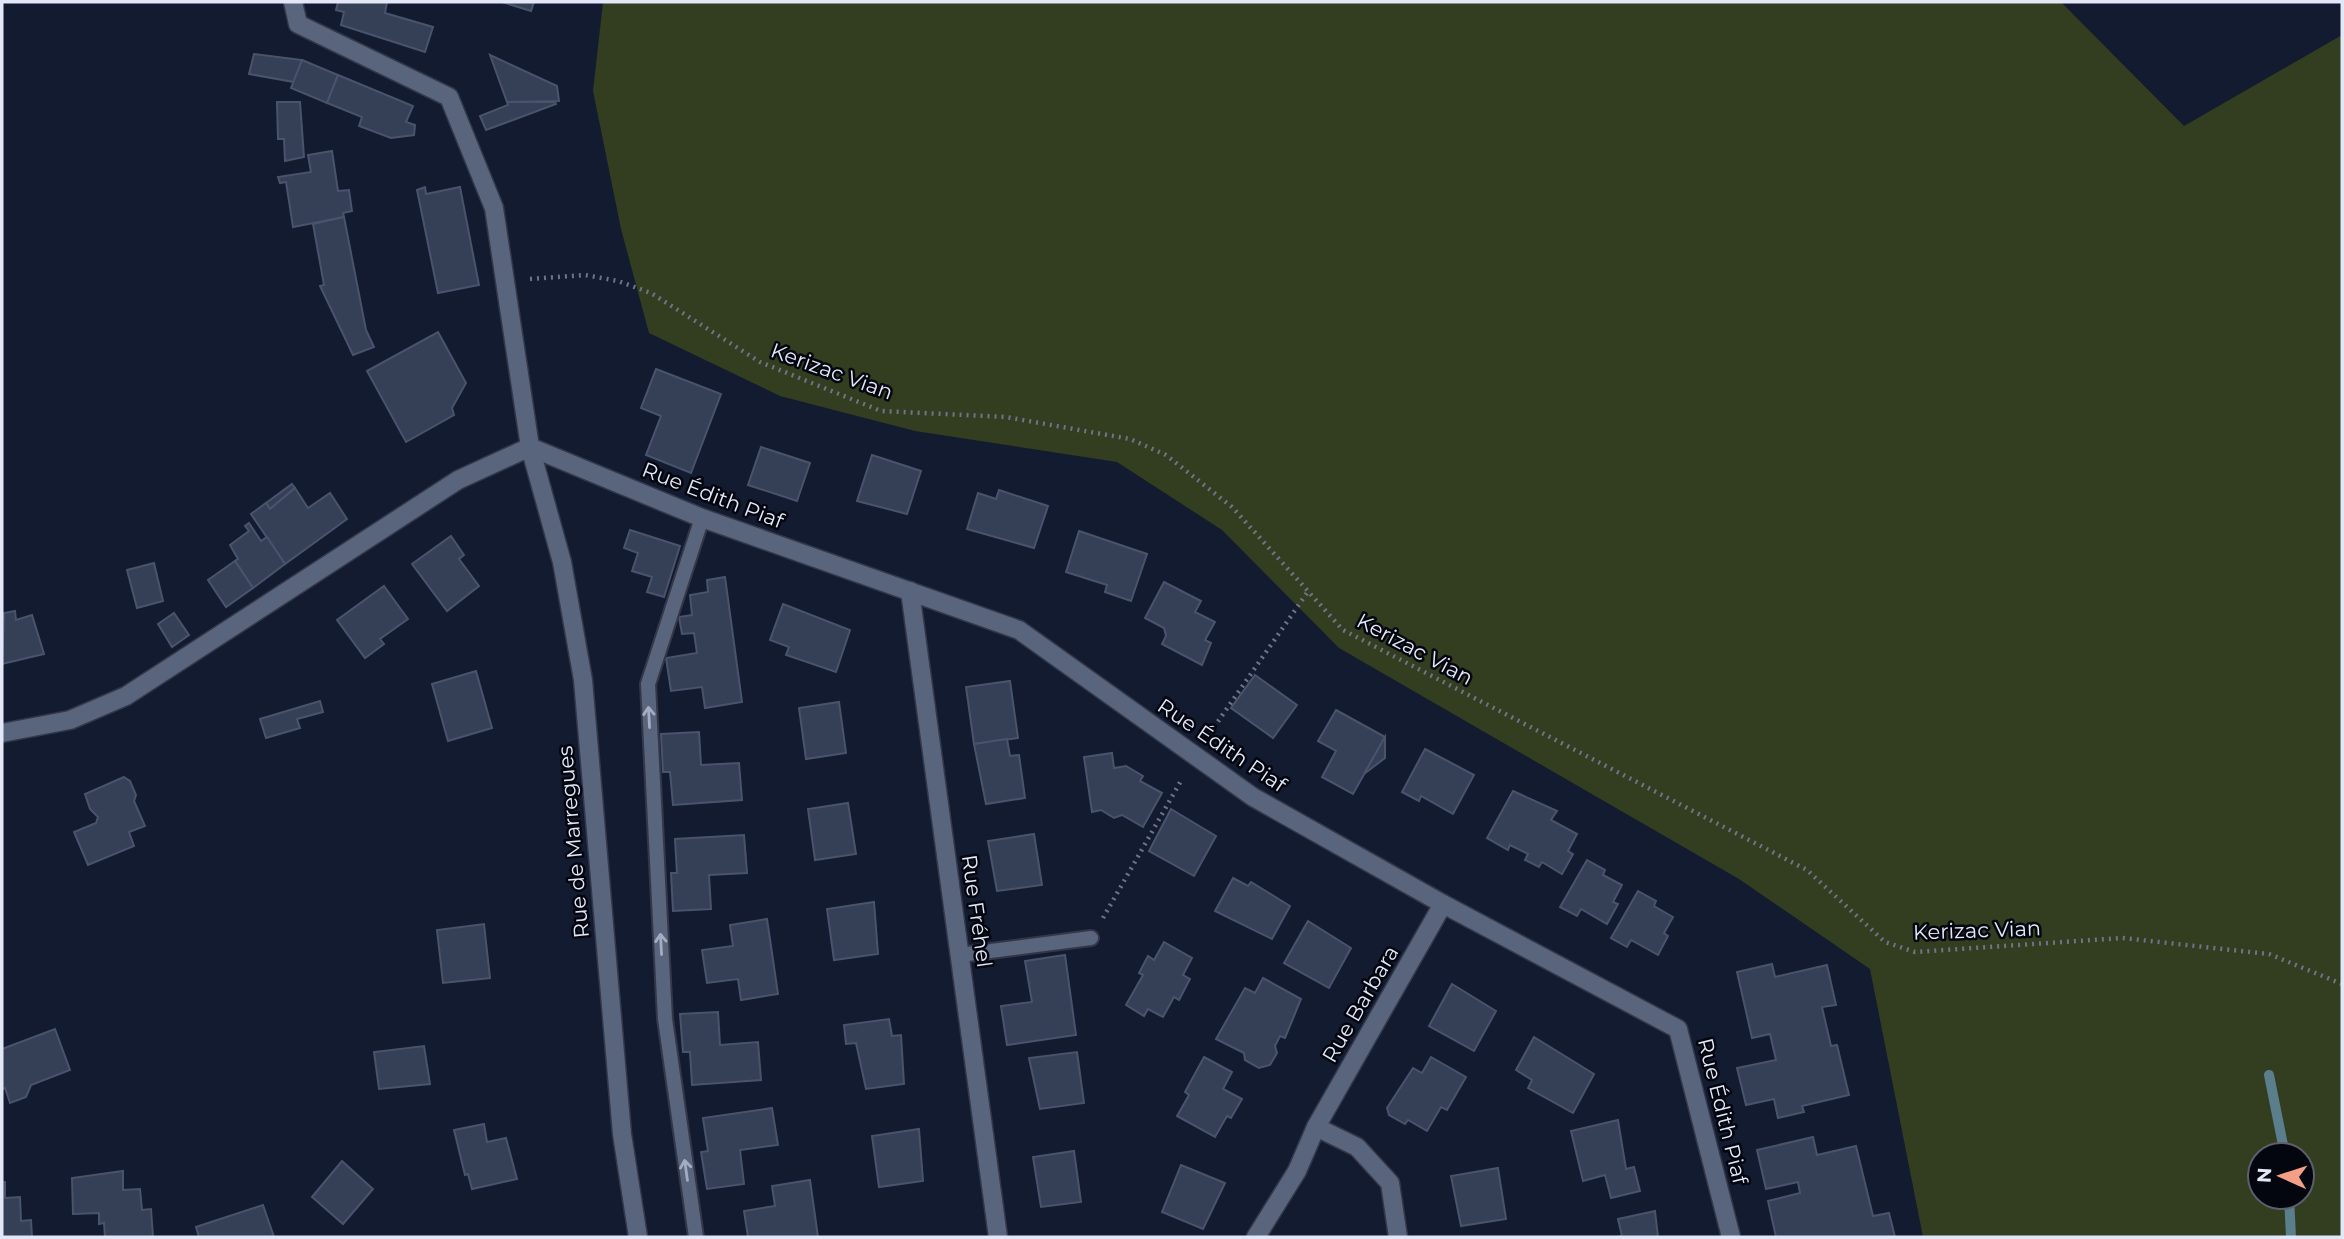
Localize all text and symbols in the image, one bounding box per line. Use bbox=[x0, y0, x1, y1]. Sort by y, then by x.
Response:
street label: Kerizac Vian bbox=[768, 337, 896, 405]
street label: Rue Édith Piaf bbox=[639, 457, 788, 534]
street label: Kerizac Vian bbox=[1353, 608, 1477, 690]
street label: Rue Édith Piaf bbox=[1153, 693, 1292, 798]
one-way arrow bbox=[643, 705, 656, 728]
street label: Rue de Marregues bbox=[552, 745, 594, 939]
street label: Rue Fréhel bbox=[957, 853, 997, 969]
street label: Kerizac Vian bbox=[1913, 915, 2041, 945]
one-way arrow bbox=[654, 933, 667, 956]
street label: Rue Barbara bbox=[1317, 941, 1403, 1067]
street label: Rue Édith Piaf bbox=[1693, 1035, 1753, 1187]
north arrow bbox=[2246, 1141, 2316, 1211]
one-way arrow bbox=[680, 1159, 693, 1182]
text: N bbox=[2253, 1167, 2276, 1183]

